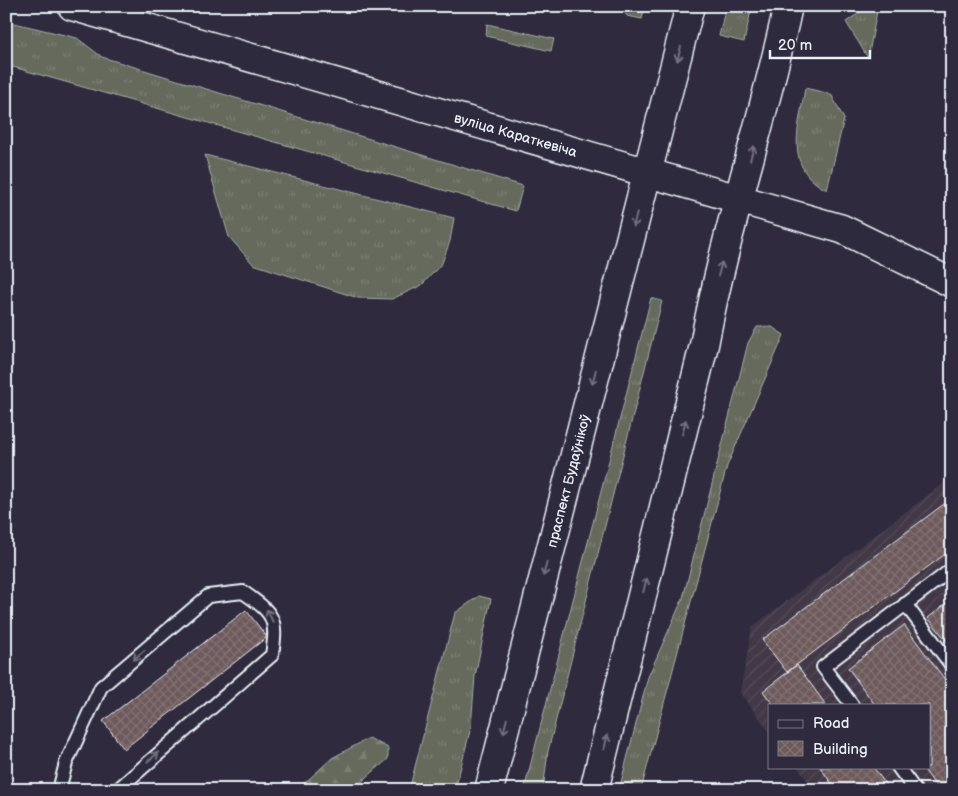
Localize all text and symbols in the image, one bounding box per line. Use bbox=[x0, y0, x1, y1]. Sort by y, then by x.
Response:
scale bar bbox=[770, 28, 870, 60]
text: 20 m bbox=[778, 36, 812, 55]
one-way arrow bbox=[674, 45, 683, 61]
street label: вуліца Караткевіча bbox=[452, 109, 580, 161]
one-way arrow bbox=[748, 145, 757, 161]
one-way arrow bbox=[630, 212, 639, 228]
one-way arrow bbox=[716, 261, 726, 277]
one-way arrow bbox=[589, 369, 598, 385]
street label: праспект Будаўнікоў bbox=[543, 412, 594, 549]
one-way arrow bbox=[679, 420, 689, 436]
one-way arrow bbox=[540, 560, 549, 576]
one-way arrow bbox=[641, 577, 650, 593]
one-way arrow bbox=[265, 609, 274, 624]
one-way arrow bbox=[133, 649, 146, 660]
legend bbox=[768, 704, 930, 768]
text: Road bbox=[813, 714, 849, 733]
one-way arrow bbox=[500, 718, 509, 734]
one-way arrow bbox=[602, 735, 611, 751]
text: Building bbox=[813, 740, 868, 759]
one-way arrow bbox=[146, 751, 159, 762]

